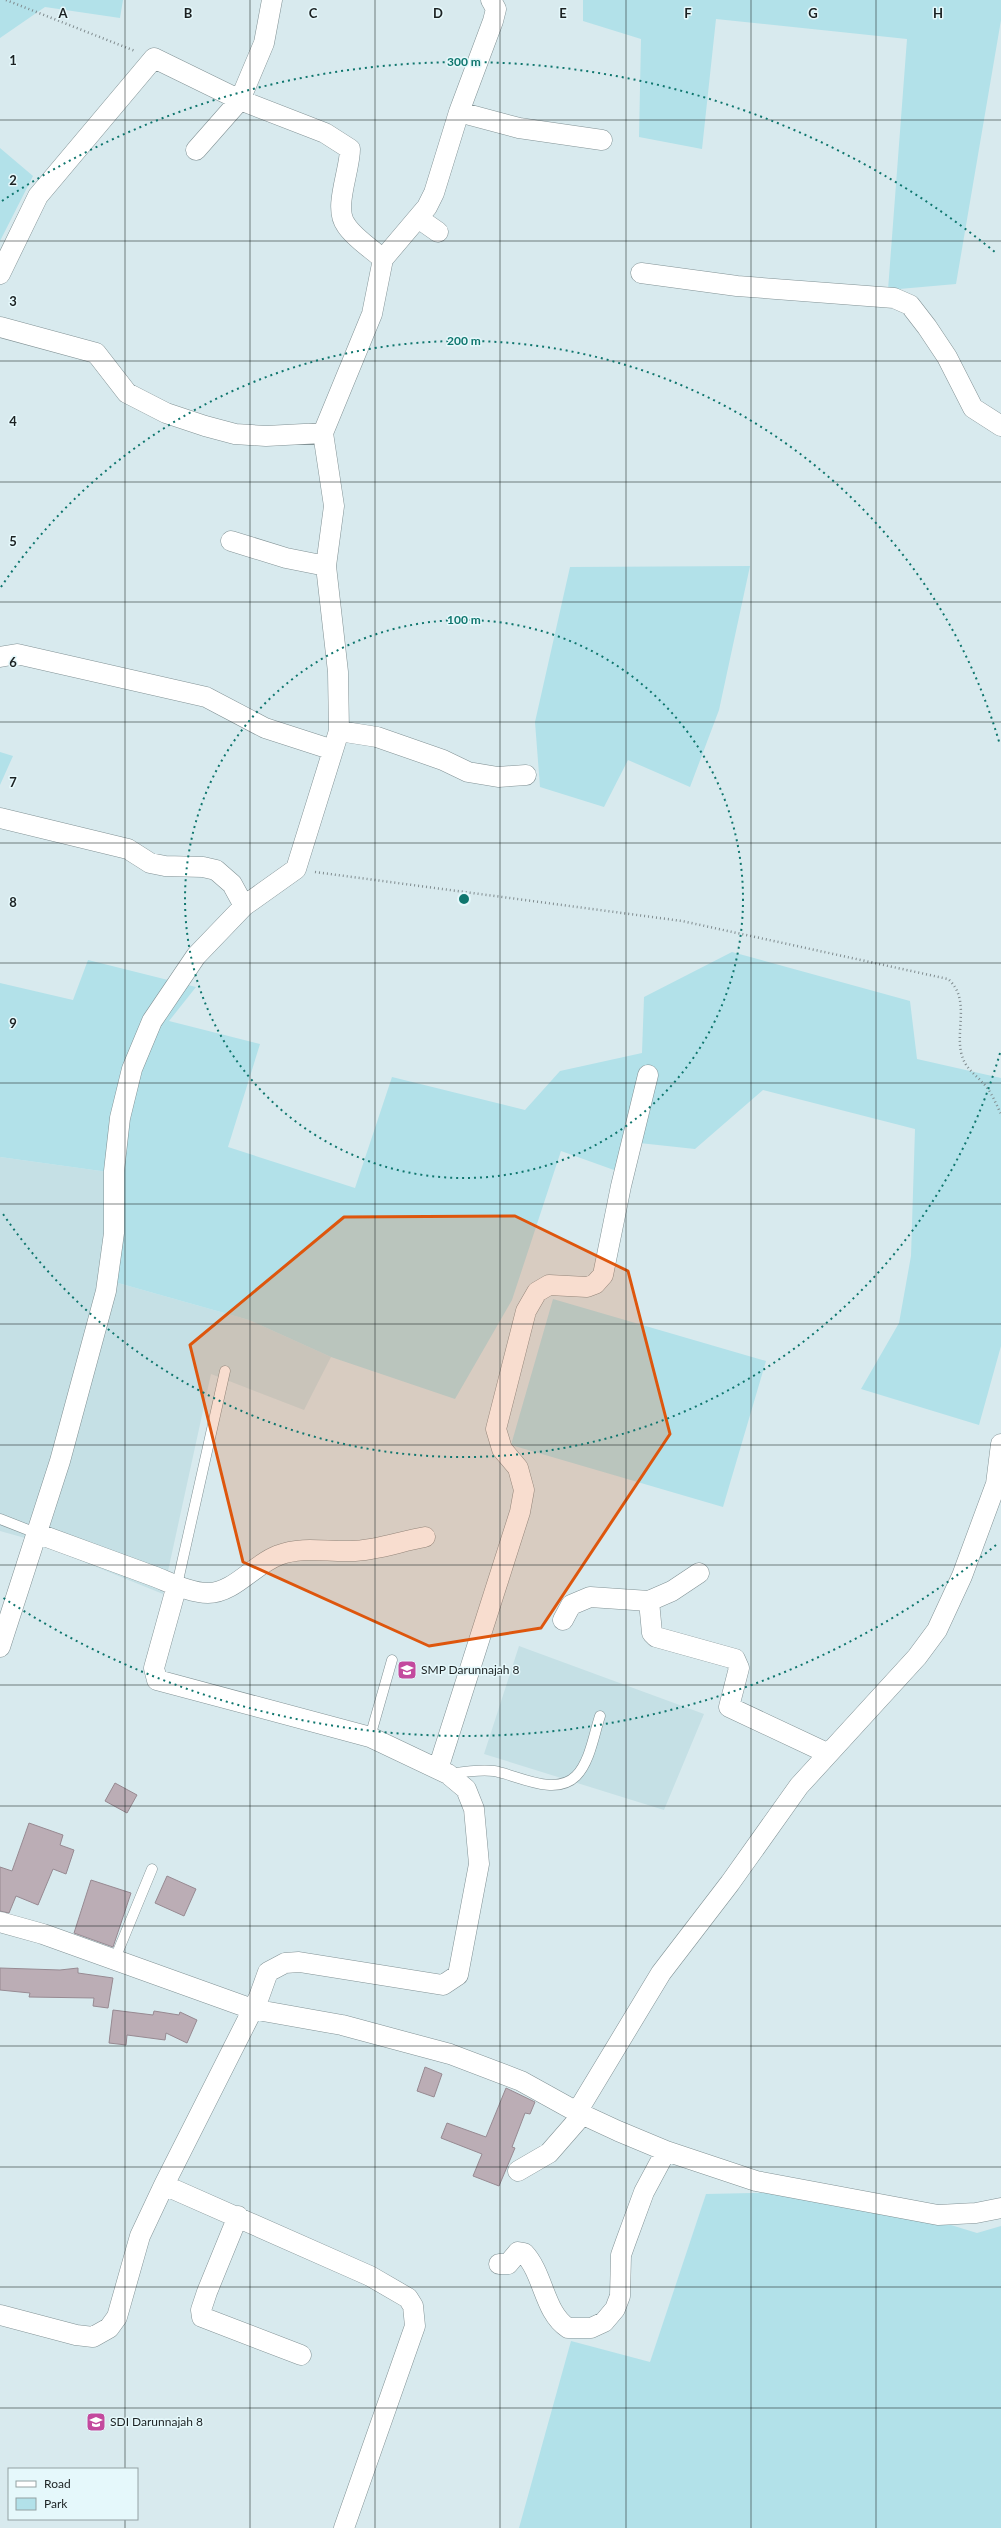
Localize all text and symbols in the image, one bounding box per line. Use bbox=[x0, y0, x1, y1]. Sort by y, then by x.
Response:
text: A bbox=[57, 5, 68, 21]
text: B bbox=[184, 5, 193, 21]
text: C bbox=[309, 5, 318, 21]
text: D bbox=[433, 5, 443, 21]
text: E bbox=[559, 5, 567, 21]
text: F bbox=[684, 5, 692, 21]
text: G bbox=[808, 5, 818, 21]
text: H bbox=[933, 5, 943, 21]
text: 1 bbox=[9, 52, 17, 68]
text: 300 m bbox=[447, 54, 481, 69]
text: 2 bbox=[9, 172, 17, 188]
text: 3 bbox=[9, 293, 17, 309]
text: 200 m bbox=[447, 333, 481, 348]
text: 4 bbox=[9, 413, 17, 429]
text: 5 bbox=[9, 533, 17, 549]
text: 100 m bbox=[447, 612, 481, 627]
text: 6 bbox=[9, 654, 17, 670]
text: 7 bbox=[9, 774, 17, 790]
centre of rings bbox=[457, 892, 471, 906]
text: 8 bbox=[9, 894, 17, 910]
text: 9 bbox=[9, 1015, 17, 1031]
school or university icon: SMP Darunnajah 8 bbox=[396, 1659, 418, 1681]
place label: SMP Darunnajah 8 bbox=[421, 1662, 520, 1677]
school or university icon: SDI Darunnajah 8 bbox=[85, 2411, 107, 2433]
place label: SDI Darunnajah 8 bbox=[110, 2414, 203, 2429]
legend bbox=[8, 2468, 138, 2520]
text: Road bbox=[44, 2476, 71, 2491]
text: Park bbox=[44, 2496, 68, 2511]

